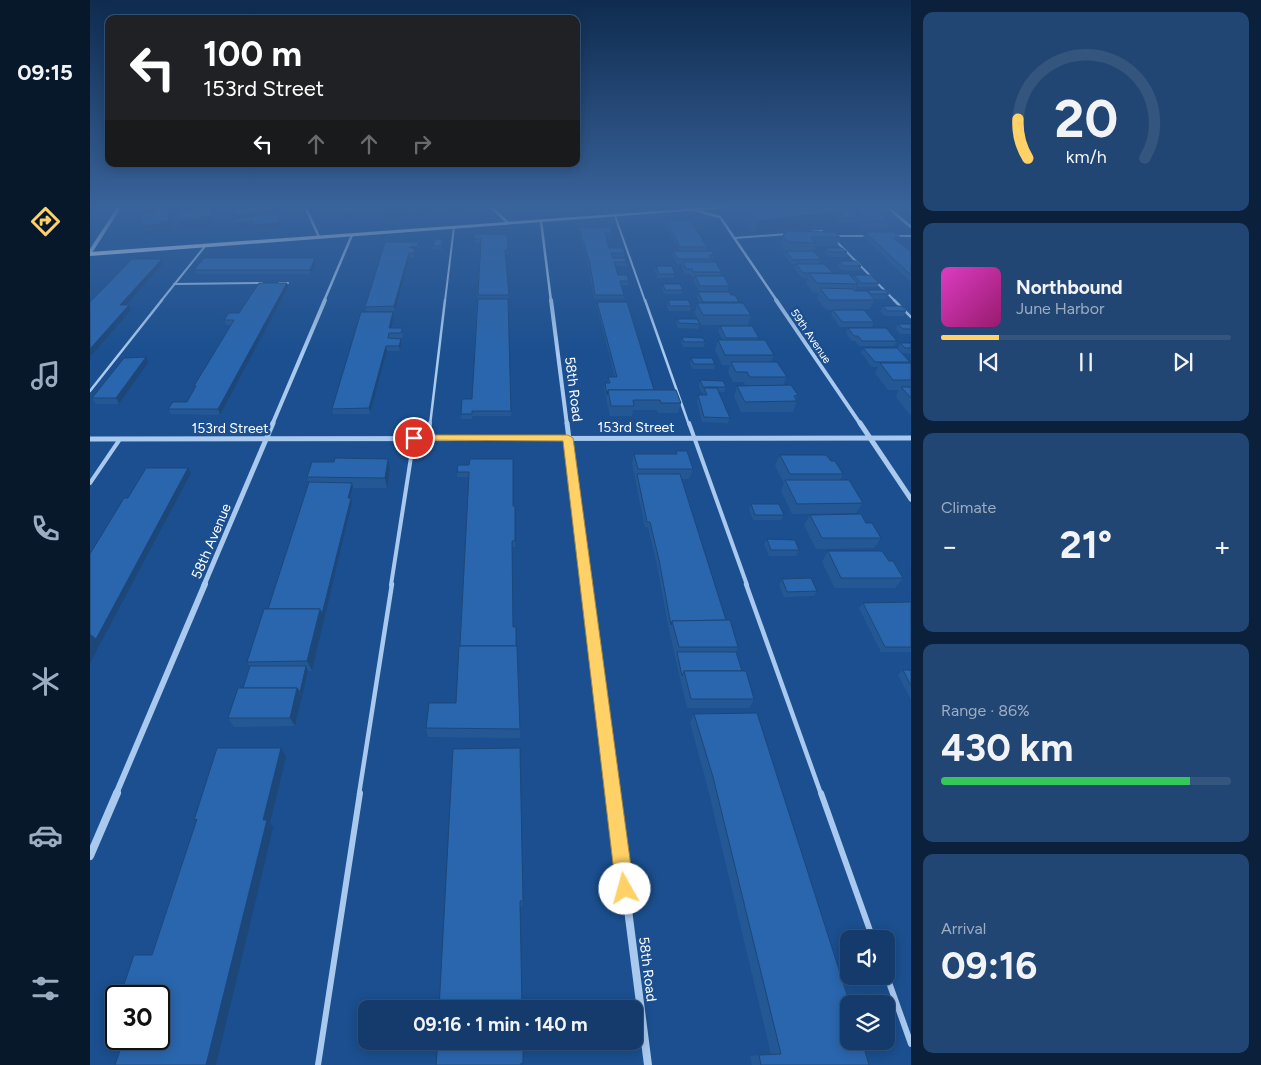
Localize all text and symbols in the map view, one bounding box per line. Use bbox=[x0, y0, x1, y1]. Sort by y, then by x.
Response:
text: 100 m bbox=[203, 33, 302, 75]
icon: left bbox=[120, 35, 185, 100]
text: 09:15 bbox=[17, 59, 73, 86]
text: 153rd Street bbox=[203, 75, 324, 102]
text: 20 bbox=[1054, 88, 1118, 150]
icon: left bbox=[249, 130, 277, 158]
icon: ahead bbox=[302, 130, 330, 158]
icon: ahead bbox=[355, 130, 383, 158]
icon: right bbox=[408, 130, 436, 158]
text: km/h bbox=[1066, 146, 1106, 167]
icon: directions bbox=[28, 204, 63, 239]
text: Northbound bbox=[1016, 276, 1123, 299]
text: June Harbor bbox=[1016, 299, 1104, 318]
street label: 59th Avenue bbox=[788, 307, 834, 366]
icon: previous bbox=[975, 348, 1003, 376]
icon: pause bbox=[1072, 348, 1100, 376]
icon: next bbox=[1169, 348, 1197, 376]
street label: 58th Road bbox=[561, 356, 586, 423]
icon: music bbox=[28, 358, 63, 393]
pin bbox=[393, 417, 435, 459]
street label: 153rd Street bbox=[597, 419, 675, 436]
street label: 153rd Street bbox=[191, 420, 269, 437]
icon: arrive bbox=[400, 424, 428, 452]
text: Climate bbox=[941, 498, 996, 517]
street label: 58th Avenue bbox=[188, 500, 235, 582]
icon: phone bbox=[28, 511, 63, 546]
text: 21° bbox=[1060, 522, 1112, 568]
text: − bbox=[941, 529, 958, 563]
text: + bbox=[1214, 529, 1231, 563]
icon: climate bbox=[28, 664, 63, 699]
text: Range · 86% bbox=[941, 701, 1030, 720]
text: 430 km bbox=[941, 725, 1073, 771]
icon: car bbox=[28, 818, 63, 853]
position arrow bbox=[598, 862, 650, 914]
text: Arrival bbox=[941, 919, 986, 938]
map controls bbox=[840, 930, 895, 1050]
button: sound bbox=[840, 930, 895, 985]
street label: 58th Road bbox=[635, 936, 660, 1003]
text: 09:16 bbox=[941, 943, 1037, 989]
icon: filters bbox=[28, 971, 63, 1006]
speed limit sign: 30 bbox=[105, 985, 170, 1050]
button: layers bbox=[840, 995, 895, 1050]
text: 09:16 · 1 min · 140 m bbox=[413, 1013, 588, 1036]

